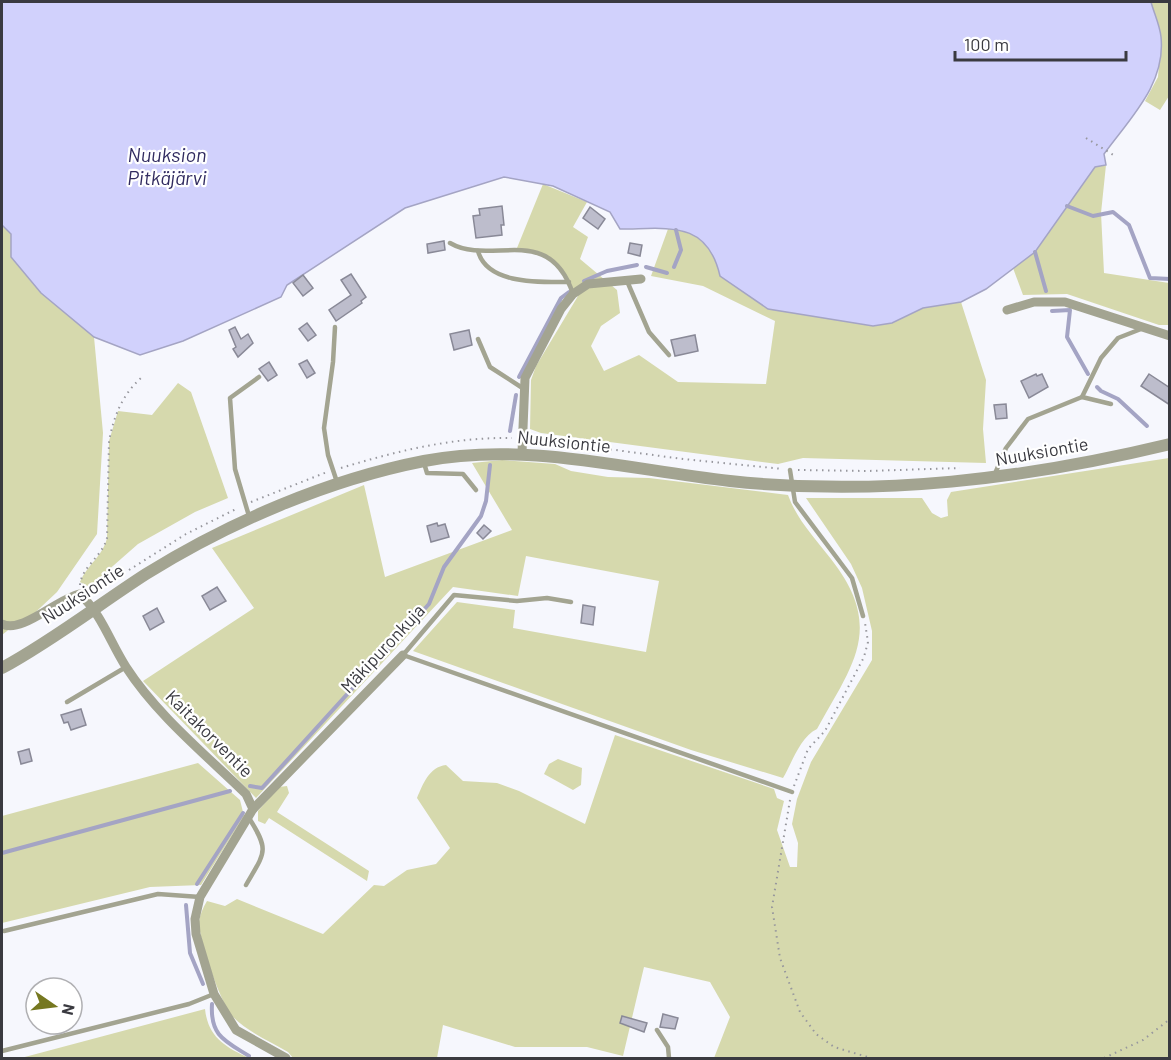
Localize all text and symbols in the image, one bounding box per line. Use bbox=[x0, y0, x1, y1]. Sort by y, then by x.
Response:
scale bar bbox=[955, 24, 1126, 62]
text: 100 m bbox=[964, 33, 1009, 55]
water label: Nuuksion Pitkäjärvi bbox=[127, 142, 207, 189]
street label: Nuuksiontie bbox=[516, 425, 612, 457]
street label: Nuuksiontie bbox=[994, 432, 1090, 470]
street label: Nuuksiontie bbox=[37, 558, 128, 628]
street label: Mäkipuronkuja bbox=[336, 599, 429, 697]
street label: Kaitakorventie bbox=[161, 685, 258, 782]
north arrow bbox=[24, 976, 84, 1036]
text: N bbox=[59, 1002, 80, 1017]

